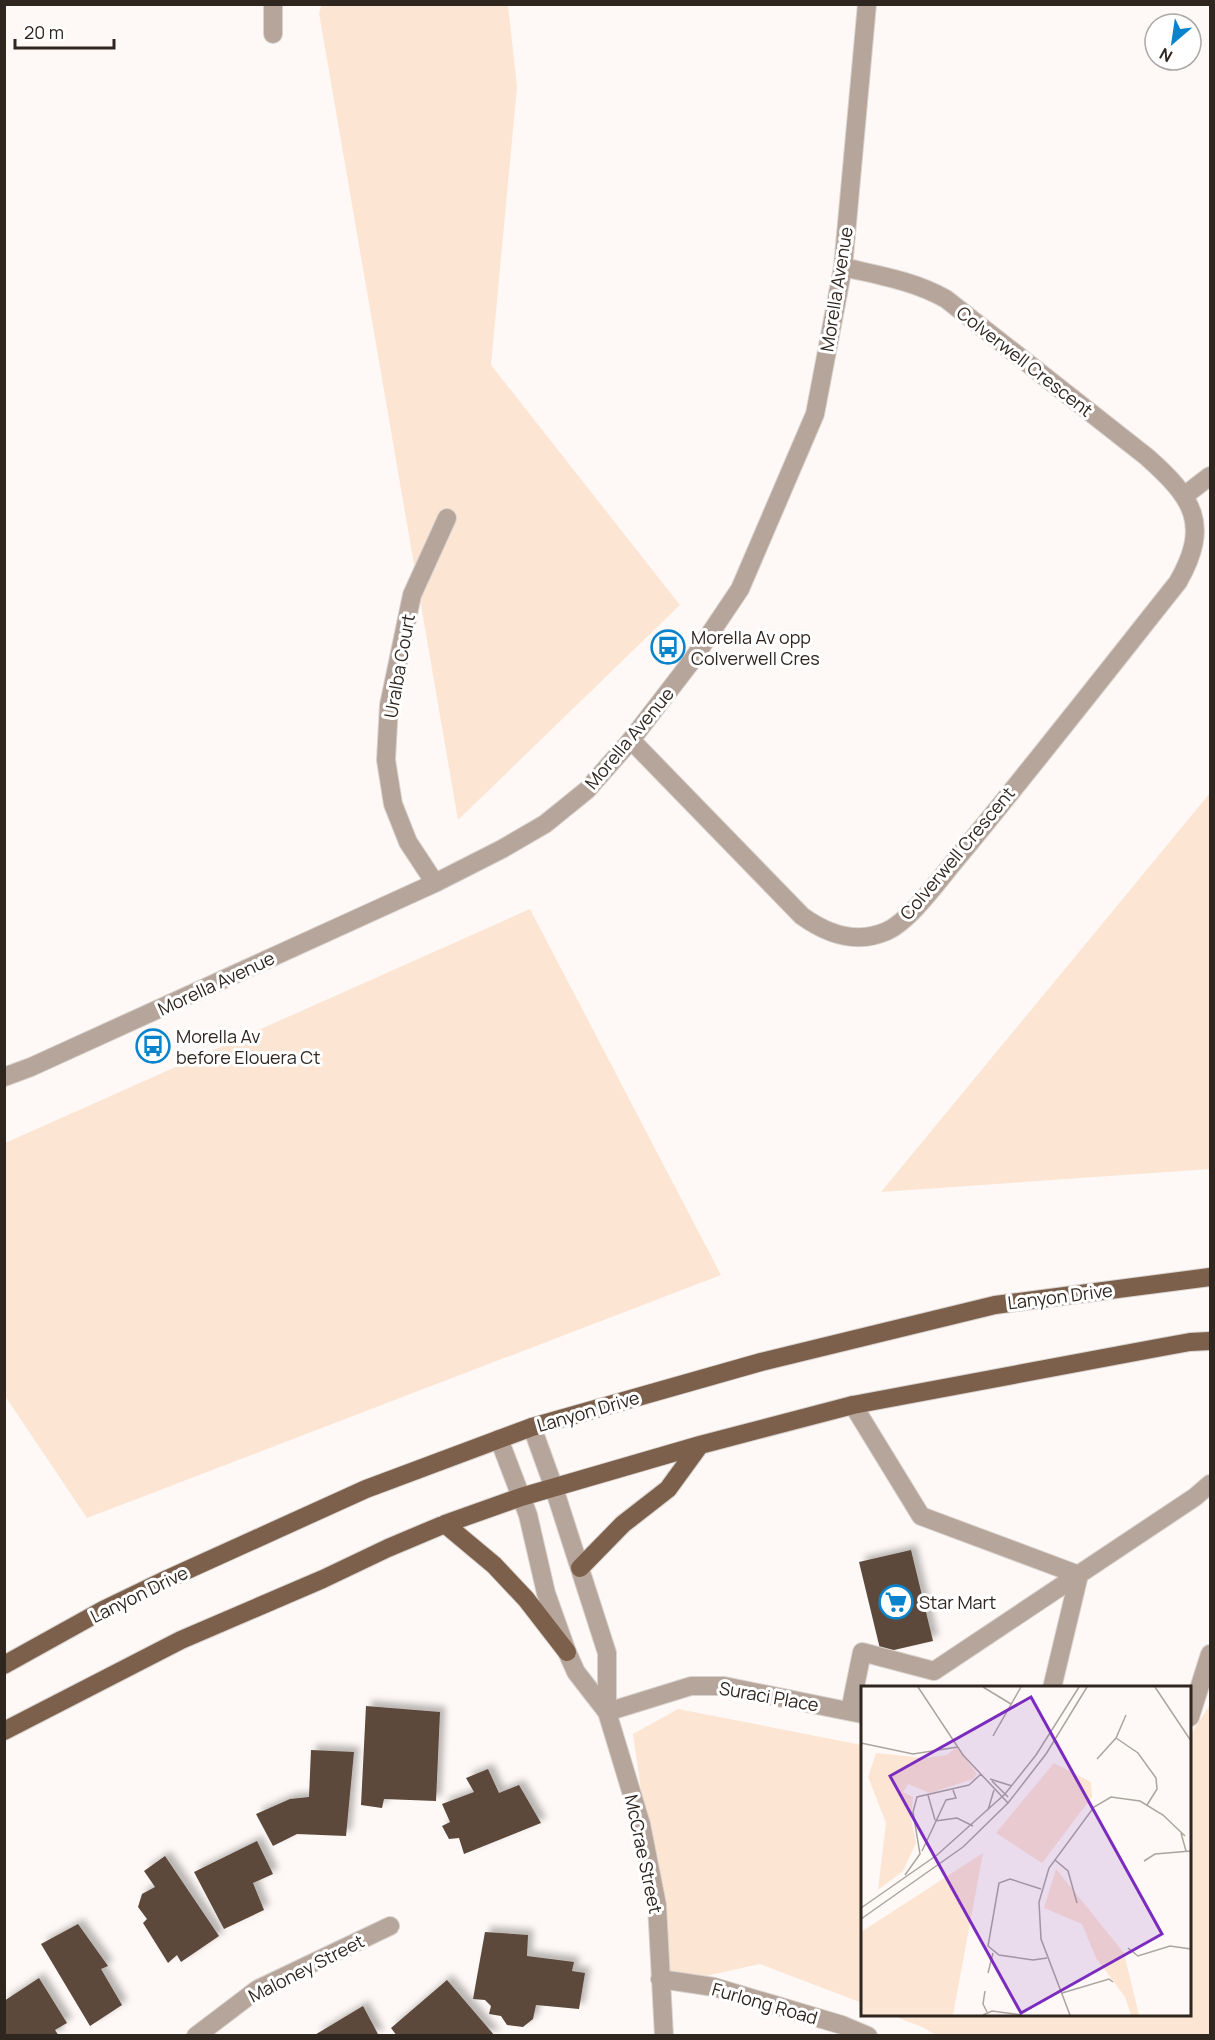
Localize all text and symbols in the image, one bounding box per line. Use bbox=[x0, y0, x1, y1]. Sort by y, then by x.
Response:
scale bar bbox=[15, 12, 114, 50]
north arrow bbox=[1143, 12, 1203, 72]
text: 20 m bbox=[24, 20, 64, 44]
text: N bbox=[1155, 43, 1176, 68]
street label: Morella Avenue bbox=[814, 225, 858, 353]
street label: Colverwell Crescent bbox=[952, 300, 1098, 422]
street label: Uralba Court bbox=[378, 612, 420, 720]
place label: Morella Av opp Colverwell Cres bbox=[691, 625, 820, 670]
bus stop icon: Morella Av opp Colverwell Cres bbox=[650, 629, 686, 665]
street label: Morella Avenue bbox=[579, 682, 679, 794]
street label: Colverwell Crescent bbox=[894, 782, 1020, 924]
street label: Morella Avenue bbox=[154, 945, 278, 1021]
place label: Morella Av before Elouera Ct bbox=[176, 1024, 320, 1069]
bus stop icon: Morella Av before Elouera Ct bbox=[135, 1028, 171, 1064]
street label: Lanyon Drive bbox=[1006, 1278, 1114, 1314]
street label: Lanyon Drive bbox=[534, 1385, 642, 1437]
street label: Lanyon Drive bbox=[86, 1560, 192, 1628]
supermarket icon: Star Mart bbox=[878, 1584, 914, 1620]
place label: Star Mart bbox=[919, 1590, 996, 1614]
street label: Suraci Place bbox=[717, 1675, 821, 1717]
inset map bbox=[861, 1686, 1191, 2016]
street label: McCrae Street bbox=[620, 1792, 668, 1916]
street label: Maloney Street bbox=[244, 1928, 368, 2008]
street label: Furlong Road bbox=[709, 1976, 821, 2030]

